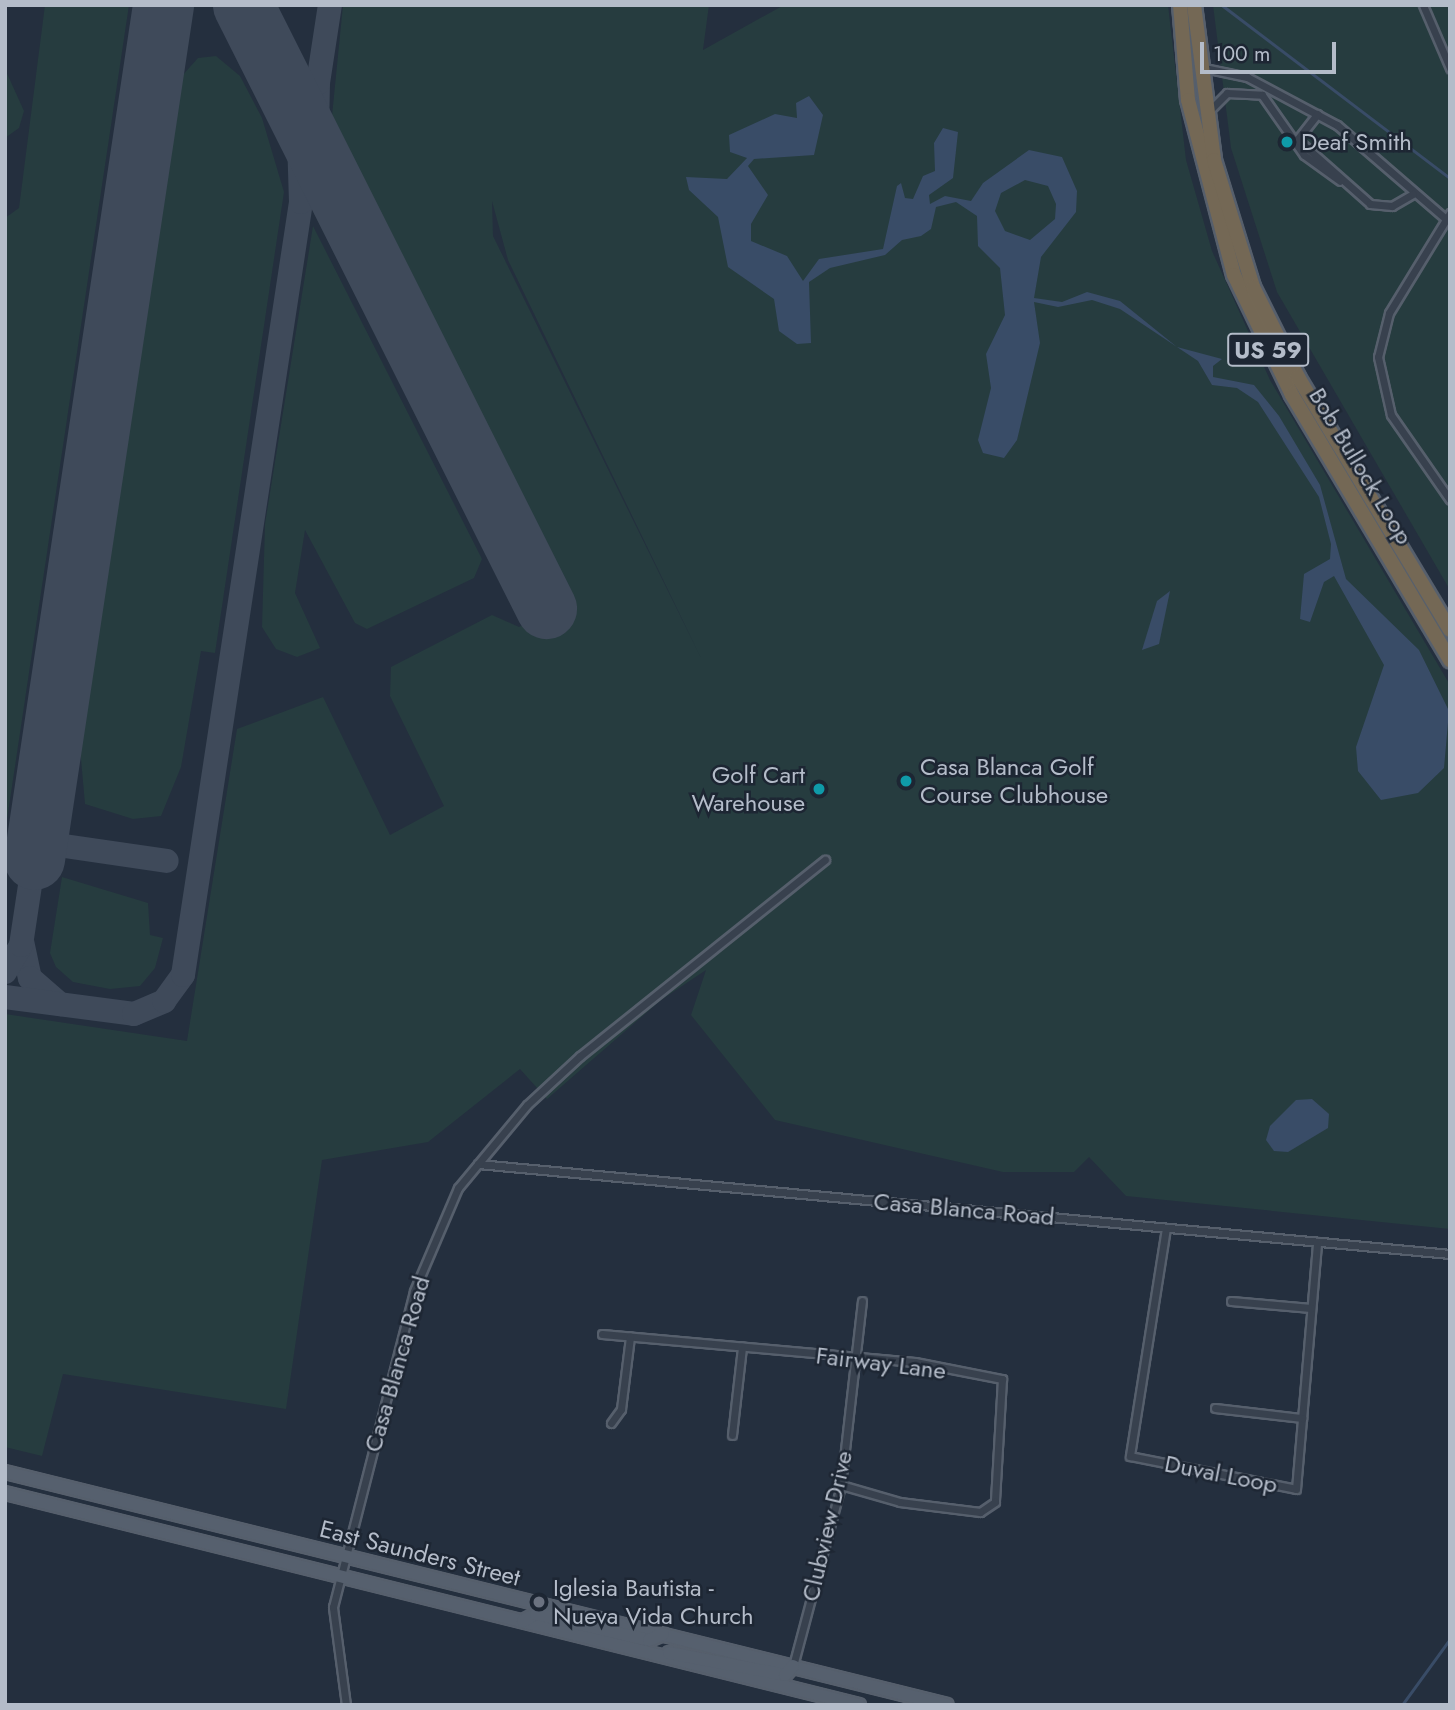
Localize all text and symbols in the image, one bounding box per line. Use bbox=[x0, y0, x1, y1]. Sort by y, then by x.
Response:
scale bar bbox=[1203, 28, 1340, 72]
text: 100 m bbox=[1213, 39, 1270, 69]
place label: Deaf Smith bbox=[1301, 128, 1412, 156]
marker: Deaf Smith bbox=[1279, 134, 1295, 150]
road number: US 59 bbox=[1226, 330, 1310, 370]
street label: Bob Bullock Loop bbox=[1303, 383, 1419, 549]
place label: Casa Blanca Golf Course Clubhouse bbox=[920, 753, 1108, 809]
place label: Golf Cart Warehouse bbox=[692, 761, 805, 817]
marker: Casa Blanca Golf Course Clubhouse bbox=[898, 773, 914, 789]
marker: Golf Cart Warehouse bbox=[811, 781, 827, 797]
street label: Casa Blanca Road bbox=[872, 1187, 1056, 1231]
street label: Casa Blanca Road bbox=[358, 1273, 436, 1455]
street label: Fairway Lane bbox=[814, 1341, 948, 1385]
street label: Clubview Drive bbox=[796, 1448, 858, 1604]
street label: Duval Loop bbox=[1162, 1449, 1280, 1499]
street label: East Saunders Street bbox=[317, 1514, 523, 1592]
place label: Iglesia Bautista - Nueva Vida Church bbox=[553, 1574, 754, 1630]
marker: Iglesia Bautista - Nueva Vida Church bbox=[531, 1594, 547, 1610]

